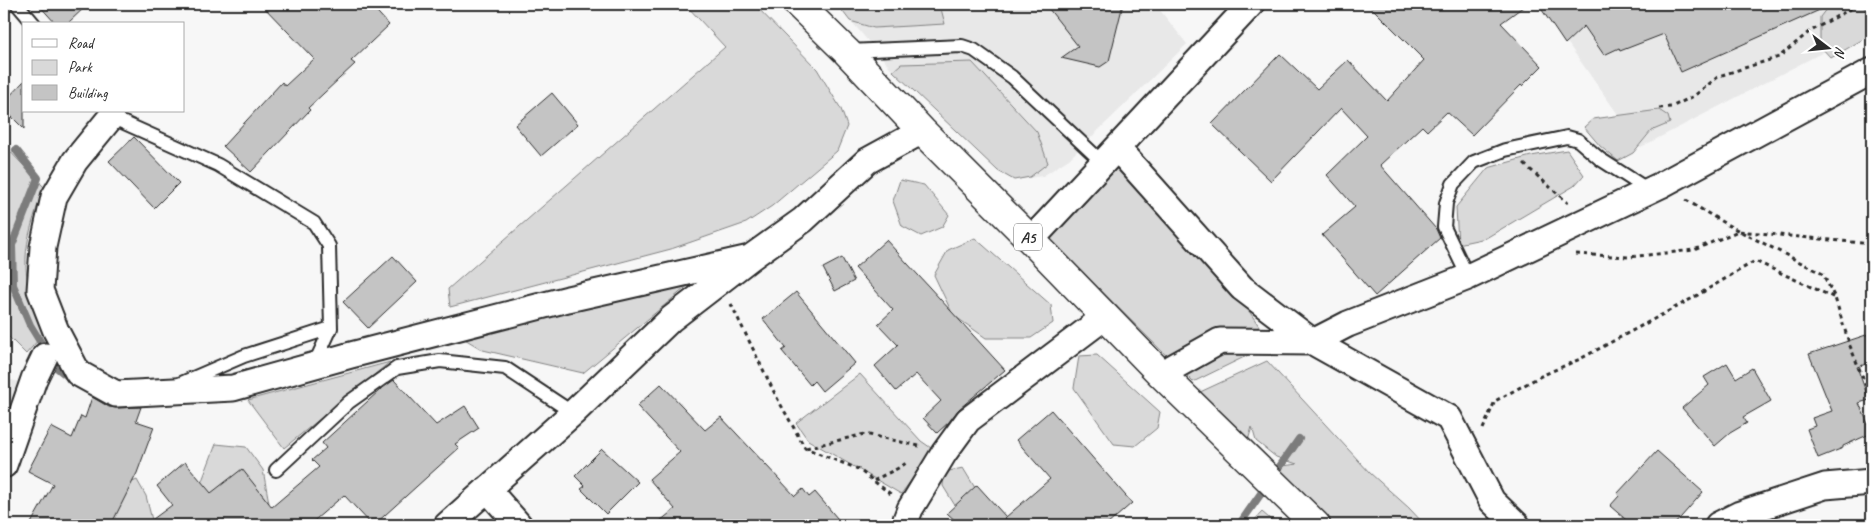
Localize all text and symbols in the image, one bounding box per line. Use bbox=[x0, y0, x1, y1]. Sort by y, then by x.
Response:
legend bbox=[22, 22, 185, 112]
north arrow bbox=[1804, 22, 1854, 72]
text: Road bbox=[68, 34, 95, 53]
text: N bbox=[1830, 45, 1849, 60]
text: Park bbox=[68, 58, 93, 77]
text: Building bbox=[68, 84, 108, 103]
road number: A5 bbox=[1014, 223, 1042, 250]

